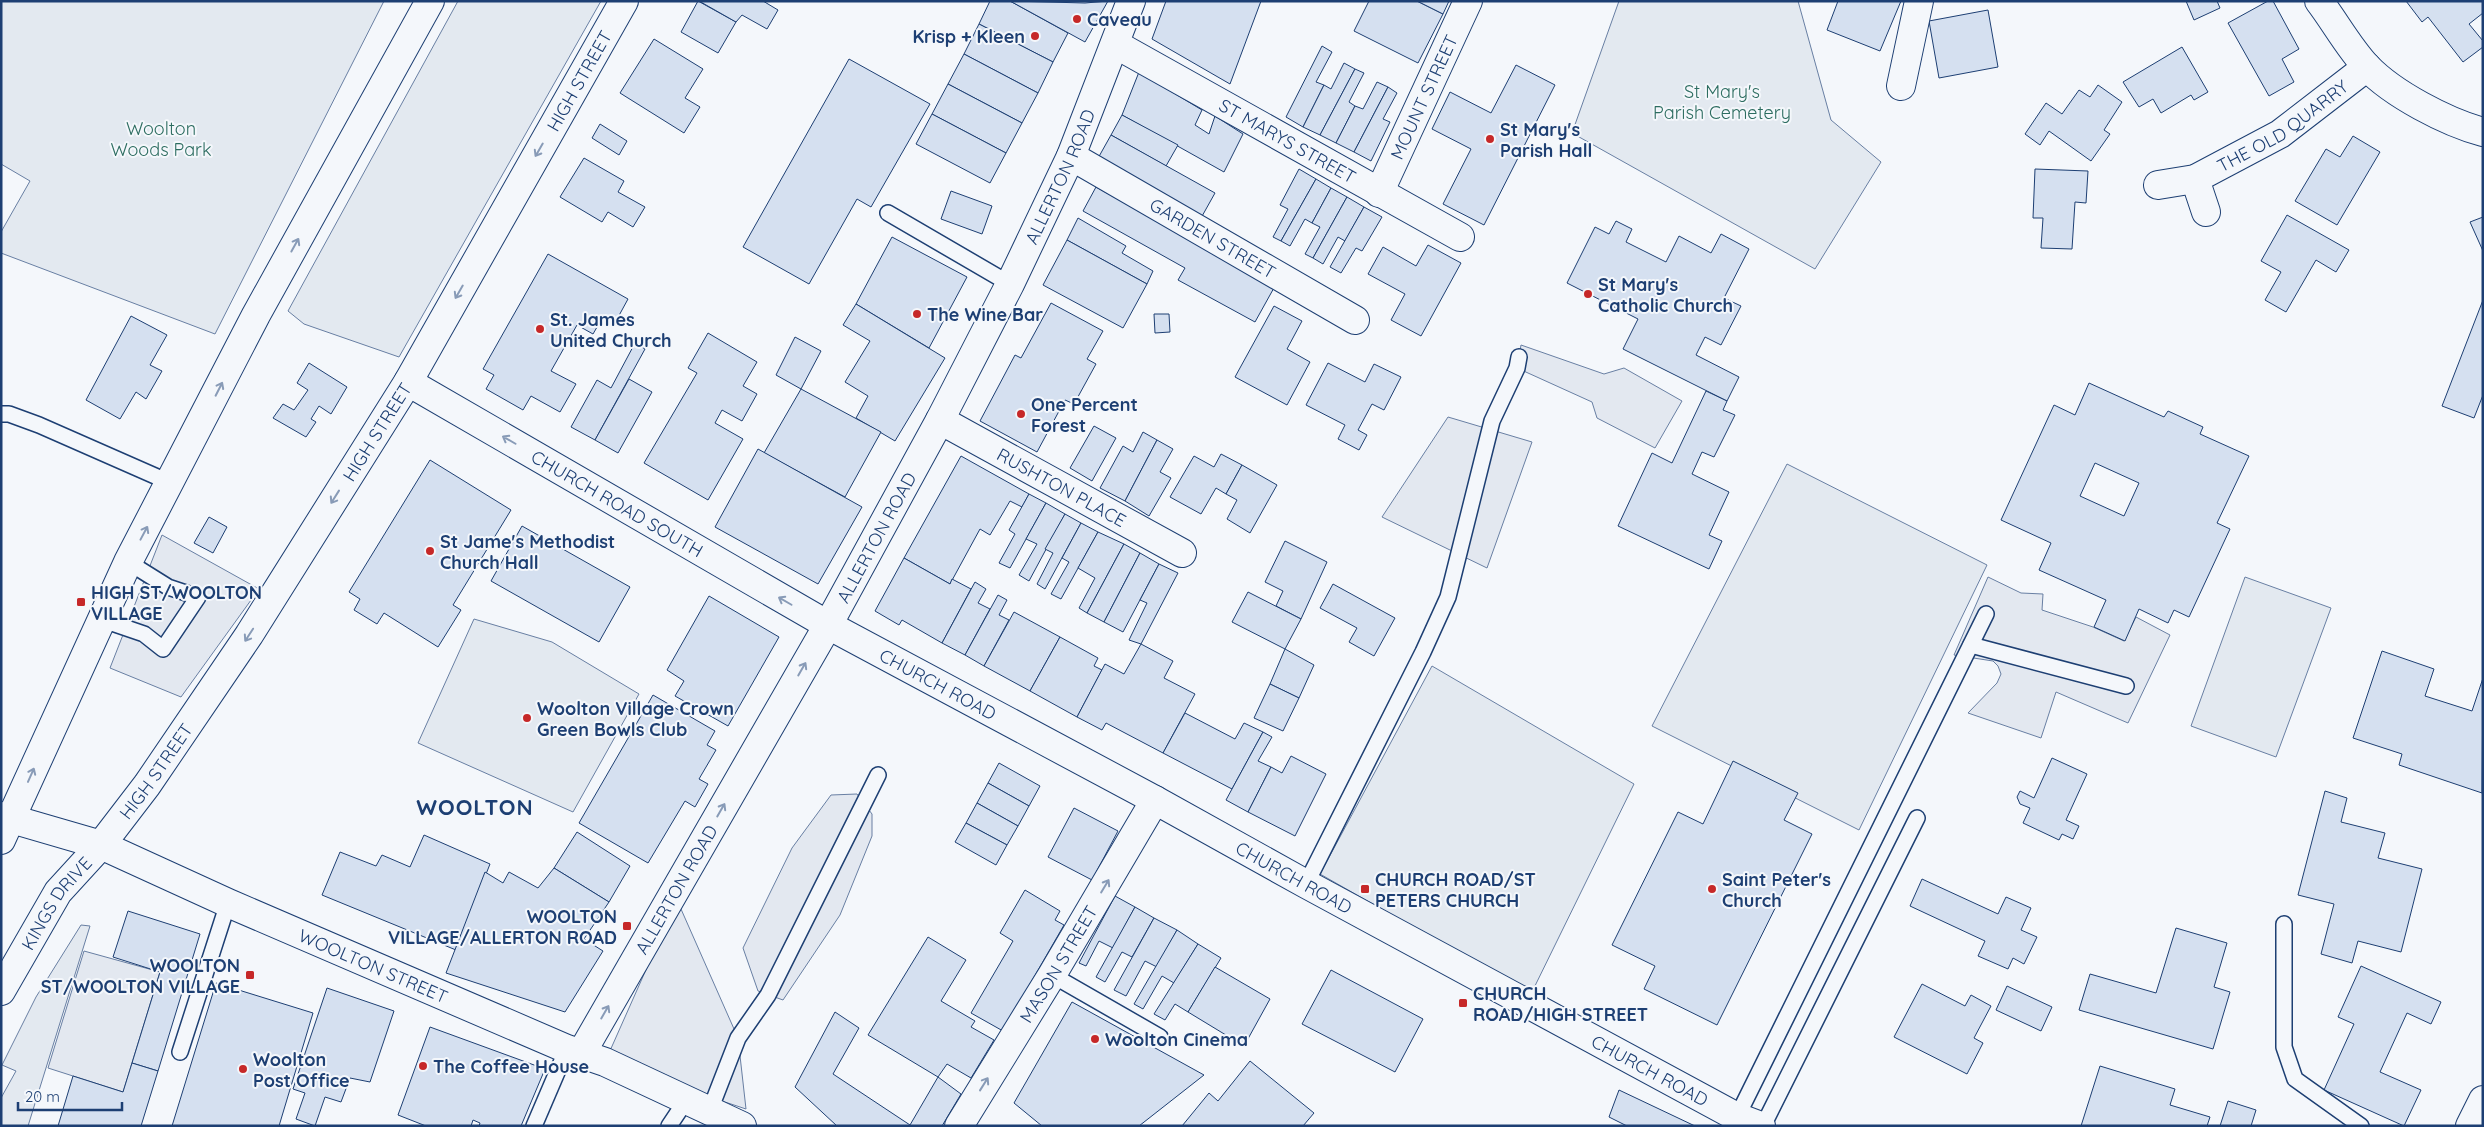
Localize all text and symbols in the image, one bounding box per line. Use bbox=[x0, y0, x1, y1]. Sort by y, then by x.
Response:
place label: Caveau bbox=[1087, 8, 1152, 31]
marker: Caveau bbox=[1071, 13, 1083, 25]
place label: Krisp + Kleen bbox=[912, 25, 1025, 48]
street label: HIGH STREET bbox=[541, 26, 617, 135]
marker: Krisp + Kleen bbox=[1029, 30, 1041, 42]
street label: MOUNT STREET bbox=[1385, 31, 1462, 163]
street label: THE OLD QUARRY bbox=[2213, 75, 2352, 177]
park label: St Mary's Parish Cemetery bbox=[1653, 80, 1791, 124]
street label: ST MARYS STREET bbox=[1215, 93, 1360, 188]
street label: ALLERTON ROAD bbox=[1019, 106, 1100, 248]
park label: Woolton Woods Park bbox=[110, 117, 212, 161]
place label: St Mary's Parish Hall bbox=[1500, 118, 1592, 162]
marker: St Mary's Parish Hall bbox=[1484, 133, 1496, 145]
one-way arrow bbox=[534, 143, 544, 157]
street label: GARDEN STREET bbox=[1146, 193, 1280, 284]
one-way arrow bbox=[291, 238, 300, 253]
place label: St Mary's Catholic Church bbox=[1598, 273, 1733, 317]
one-way arrow bbox=[454, 284, 464, 299]
marker: St Mary's Catholic Church bbox=[1582, 288, 1594, 300]
place label: The Wine Bar bbox=[927, 303, 1043, 326]
place label: St. James United Church bbox=[550, 308, 672, 352]
marker: The Wine Bar bbox=[911, 308, 923, 320]
marker: St. James United Church bbox=[534, 323, 546, 335]
street label: HIGH STREET bbox=[337, 378, 416, 485]
one-way arrow bbox=[214, 381, 224, 396]
place label: One Percent Forest bbox=[1031, 393, 1138, 437]
marker: One Percent Forest bbox=[1015, 408, 1027, 420]
one-way arrow bbox=[502, 435, 516, 445]
street label: RUSHTON PLACE bbox=[993, 442, 1130, 532]
street label: CHURCH ROAD SOUTH bbox=[527, 444, 708, 562]
street label: ALLERTON ROAD bbox=[831, 468, 921, 607]
one-way arrow bbox=[330, 490, 340, 504]
one-way arrow bbox=[139, 526, 149, 540]
place label: St Jame's Methodist Church Hall bbox=[440, 530, 615, 574]
marker: St Jame's Methodist Church Hall bbox=[424, 545, 436, 557]
place label: HIGH ST/WOOLTON VILLAGE bbox=[91, 581, 262, 625]
one-way arrow bbox=[779, 595, 793, 605]
marker: HIGH ST/WOOLTON VILLAGE bbox=[75, 596, 87, 608]
one-way arrow bbox=[244, 627, 254, 641]
street label: CHURCH ROAD bbox=[876, 643, 1000, 725]
one-way arrow bbox=[798, 663, 808, 677]
place label: Woolton Village Crown Green Bowls Club bbox=[537, 697, 734, 741]
marker: Woolton Village Crown Green Bowls Club bbox=[521, 712, 533, 724]
street label: HIGH STREET bbox=[114, 718, 197, 823]
one-way arrow bbox=[27, 768, 37, 783]
district label: WOOLTON bbox=[416, 793, 534, 821]
one-way arrow bbox=[716, 803, 726, 818]
street label: ALLERTON ROAD bbox=[630, 821, 722, 958]
street label: CHURCH ROAD bbox=[1232, 836, 1356, 918]
street label: KINGS DRIVE bbox=[16, 852, 96, 954]
place label: CHURCH ROAD/ST PETERS CHURCH bbox=[1375, 868, 1536, 912]
place label: Saint Peter's Church bbox=[1722, 868, 1831, 912]
one-way arrow bbox=[1100, 879, 1110, 893]
marker: CHURCH ROAD/ST PETERS CHURCH bbox=[1359, 883, 1371, 895]
marker: Saint Peter's Church bbox=[1706, 883, 1718, 895]
street label: MASON STREET bbox=[1014, 901, 1102, 1027]
place label: WOOLTON VILLAGE/ALLERTON ROAD bbox=[388, 905, 617, 949]
marker: WOOLTON VILLAGE/ALLERTON ROAD bbox=[621, 920, 633, 932]
street label: WOOLTON STREET bbox=[295, 923, 452, 1008]
place label: WOOLTON ST/WOOLTON VILLAGE bbox=[41, 954, 240, 998]
marker: WOOLTON ST/WOOLTON VILLAGE bbox=[244, 969, 256, 981]
place label: CHURCH ROAD/HIGH STREET bbox=[1473, 982, 1648, 1026]
marker: CHURCH ROAD/HIGH STREET bbox=[1457, 997, 1469, 1009]
one-way arrow bbox=[601, 1005, 611, 1019]
place label: Woolton Cinema bbox=[1105, 1028, 1248, 1051]
street label: CHURCH ROAD bbox=[1588, 1029, 1712, 1111]
marker: Woolton Cinema bbox=[1089, 1033, 1101, 1045]
place label: Woolton Post Office bbox=[253, 1048, 350, 1092]
place label: The Coffee House bbox=[433, 1055, 589, 1078]
marker: The Coffee House bbox=[417, 1060, 429, 1072]
marker: Woolton Post Office bbox=[237, 1063, 249, 1075]
one-way arrow bbox=[980, 1078, 990, 1092]
scale bar bbox=[18, 1080, 121, 1112]
text: 20 m bbox=[25, 1087, 60, 1106]

